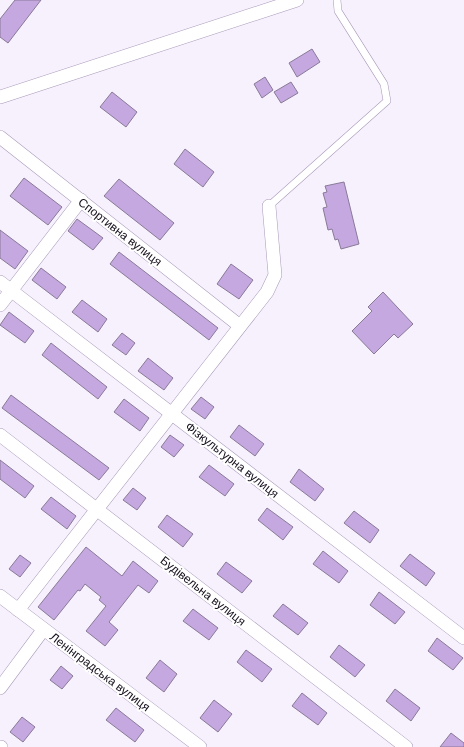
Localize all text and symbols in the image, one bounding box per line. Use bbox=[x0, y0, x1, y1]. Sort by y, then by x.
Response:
street label: Спортивна вулиця bbox=[75, 194, 165, 270]
street label: Фiзкультурна вулиця bbox=[182, 418, 282, 502]
street label: Будівельна вулиця bbox=[157, 553, 249, 629]
street label: Ленінградська вулиця bbox=[47, 629, 153, 715]

